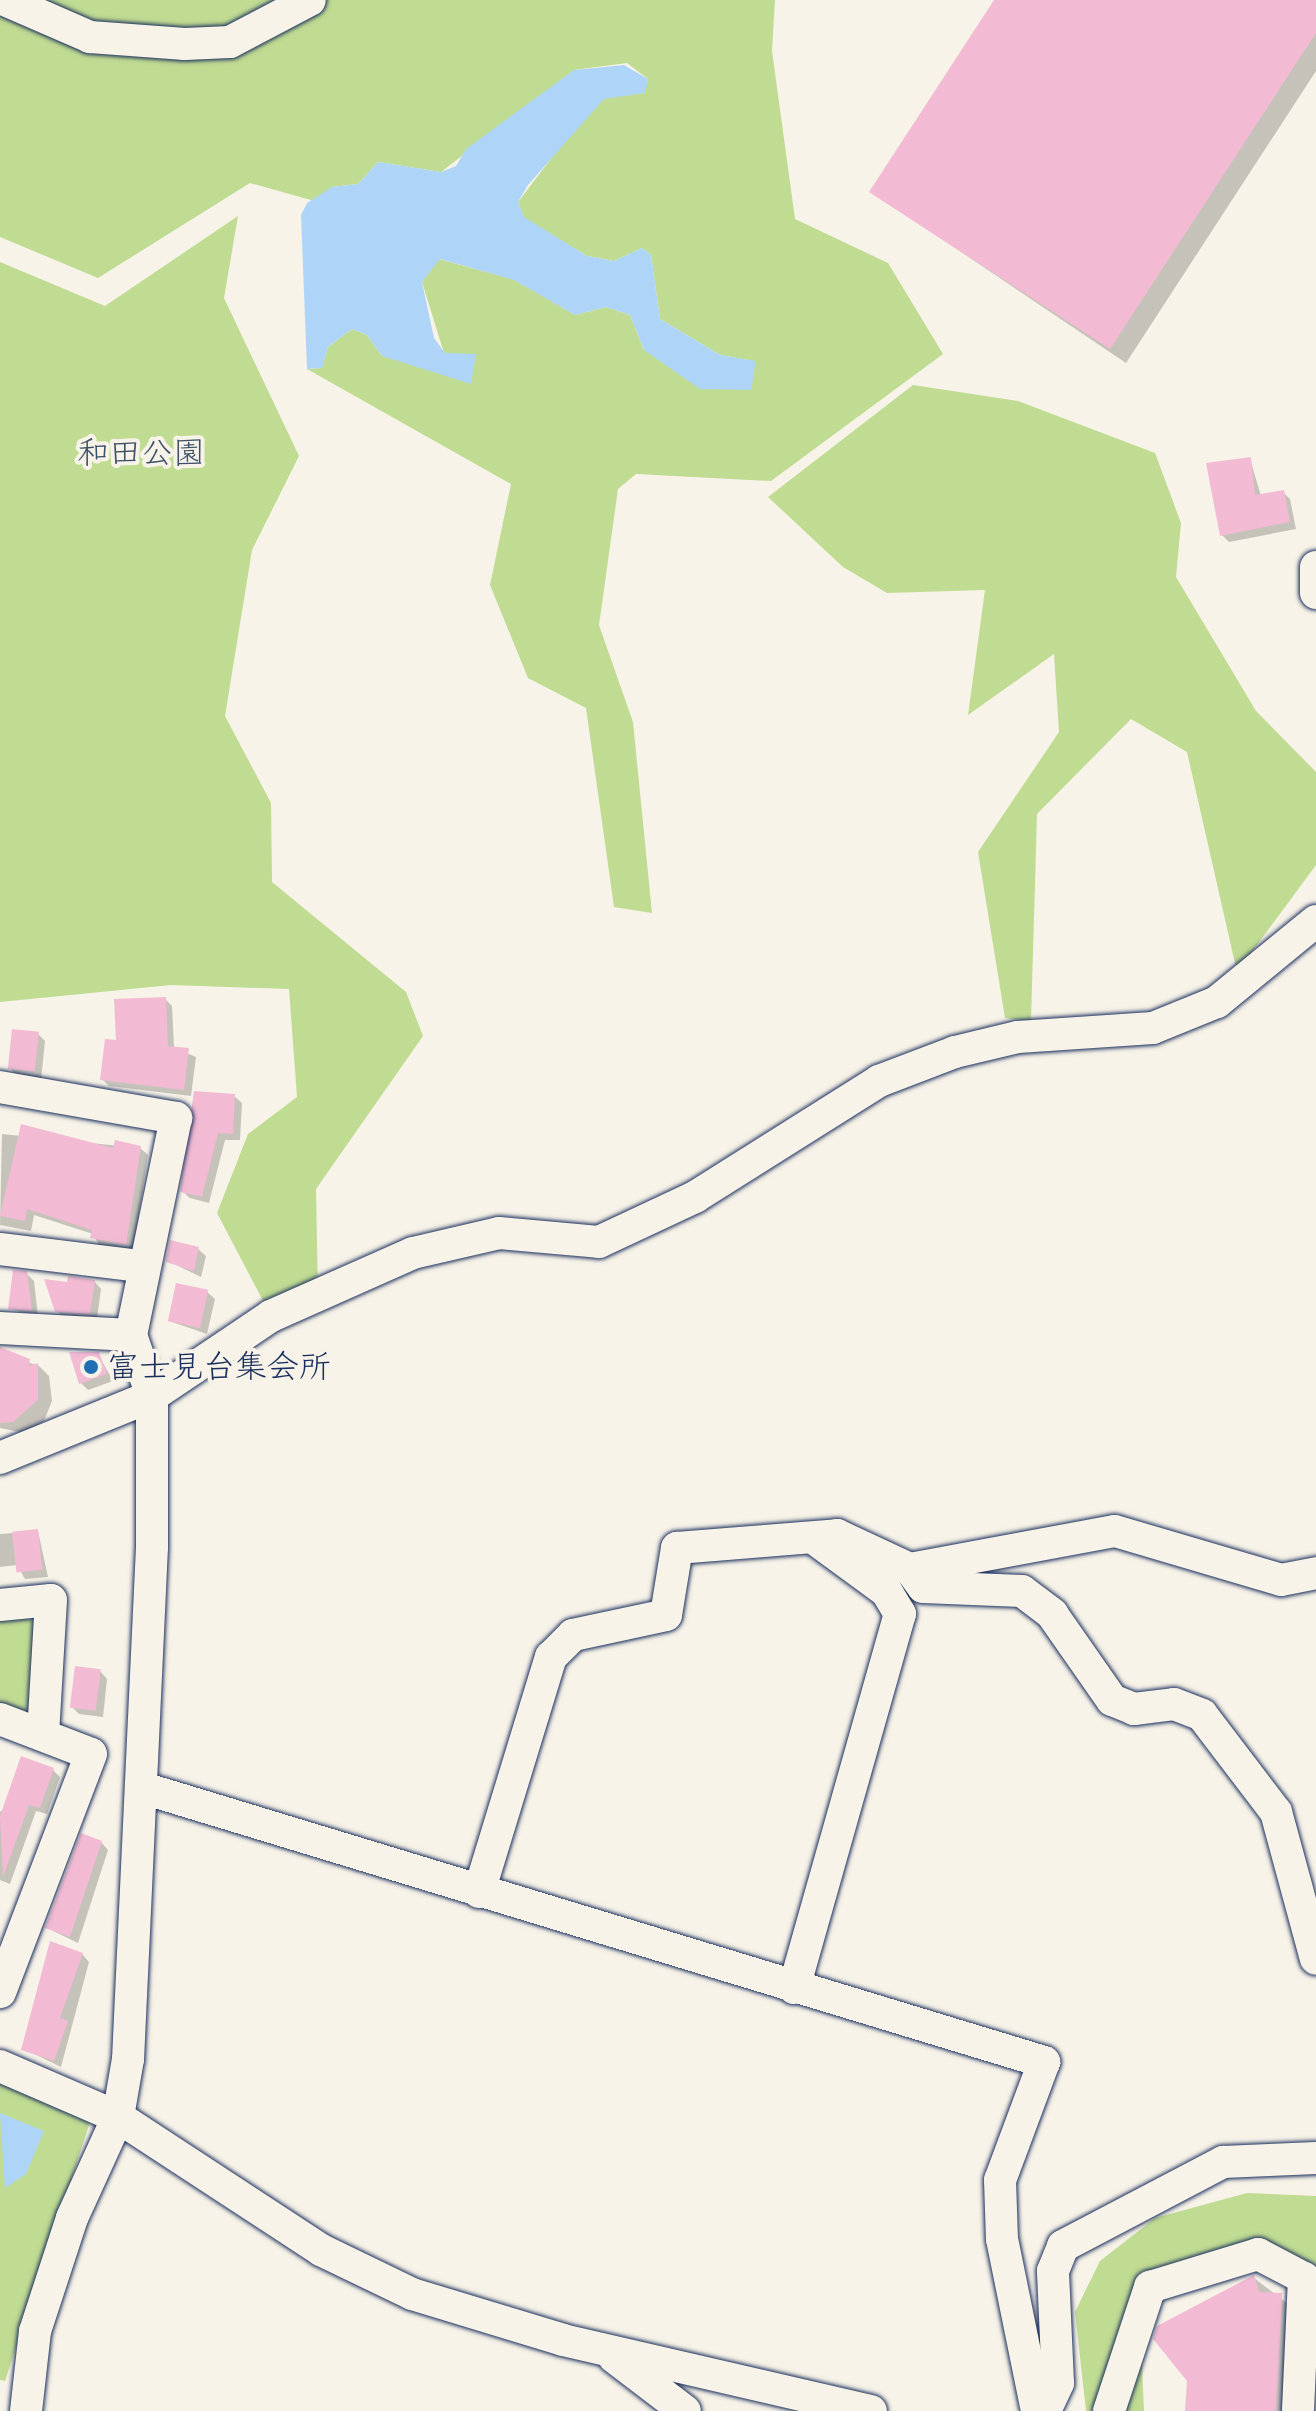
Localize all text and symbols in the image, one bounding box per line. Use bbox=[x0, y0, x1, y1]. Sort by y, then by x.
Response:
park label: 和田公園 bbox=[77, 434, 205, 472]
place label: 富士見台集会所 bbox=[107, 1348, 331, 1386]
marker: 富士見台集会所 bbox=[82, 1358, 100, 1376]

